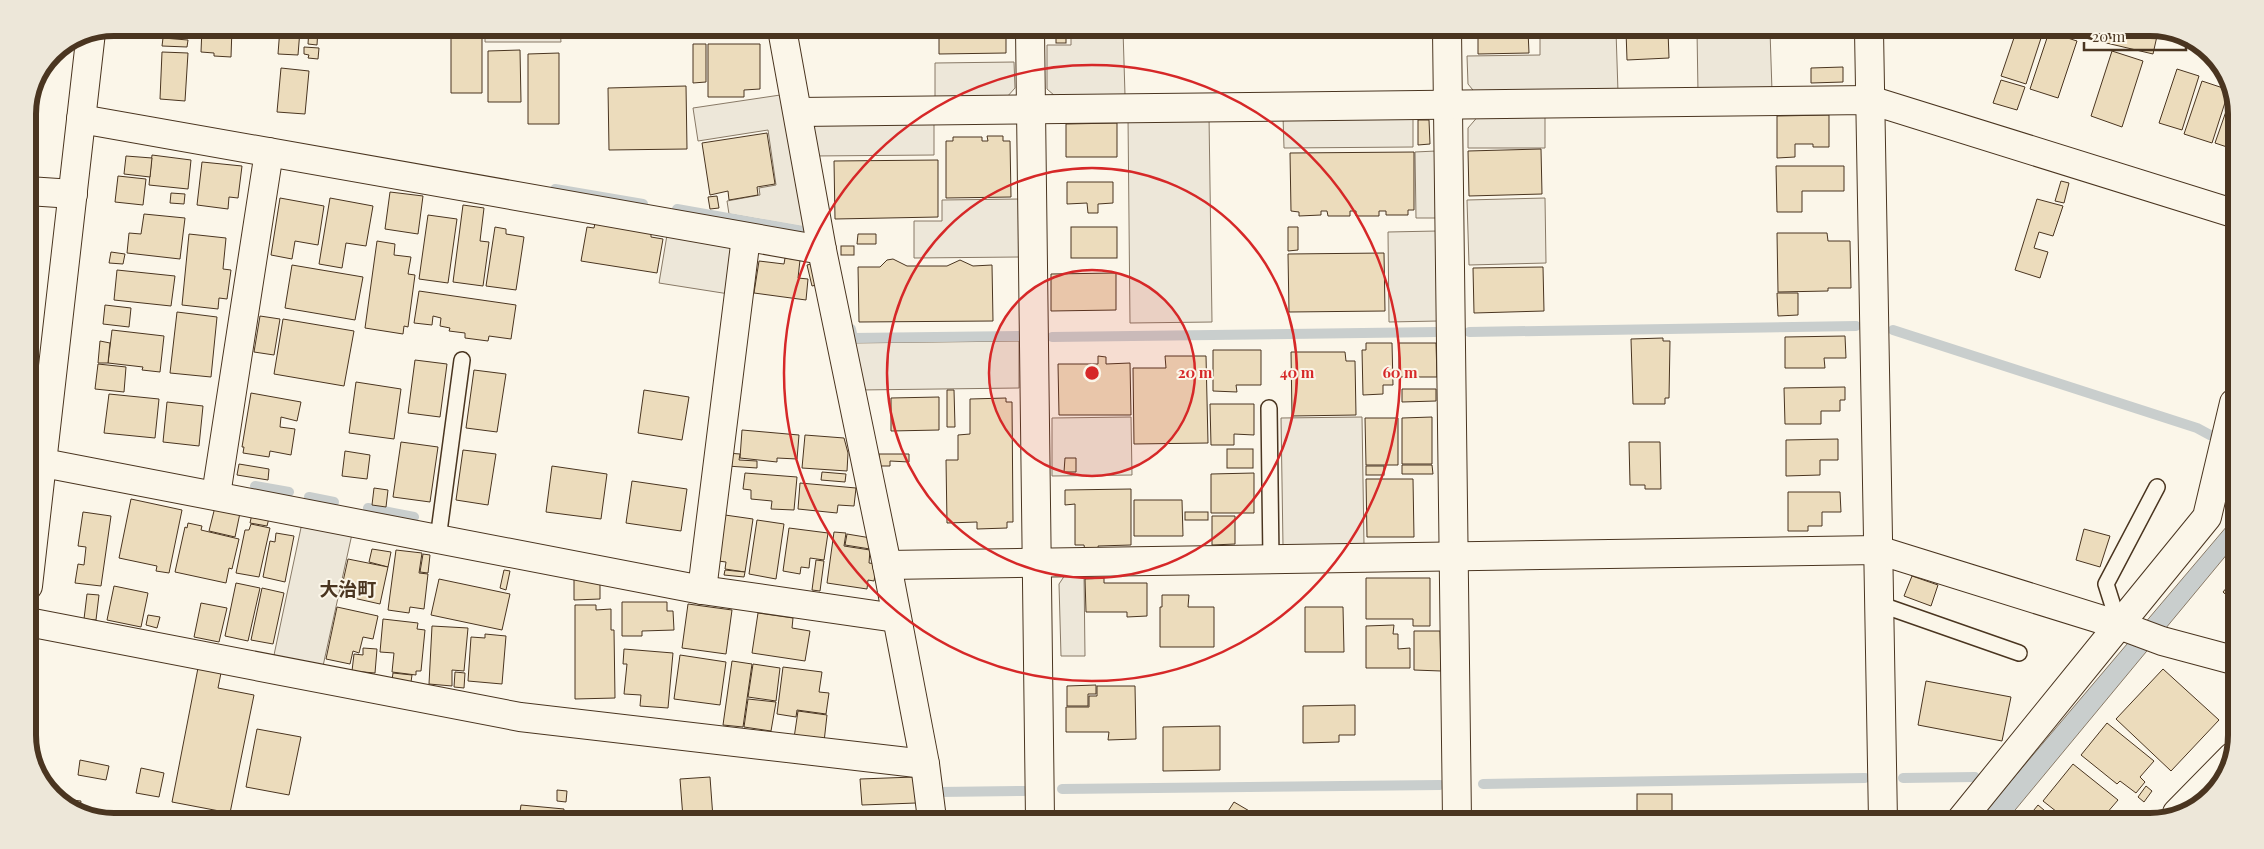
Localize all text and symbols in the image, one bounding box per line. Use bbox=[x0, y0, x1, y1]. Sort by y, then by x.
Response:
scale bar bbox=[2084, 20, 2186, 52]
text: 20 m bbox=[2092, 26, 2126, 46]
text: 20 m bbox=[1178, 362, 1213, 382]
text: 40 m bbox=[1280, 362, 1315, 382]
text: 60 m bbox=[1382, 362, 1418, 382]
centre of rings bbox=[1083, 364, 1101, 382]
district label: 大治町 bbox=[319, 575, 377, 601]

